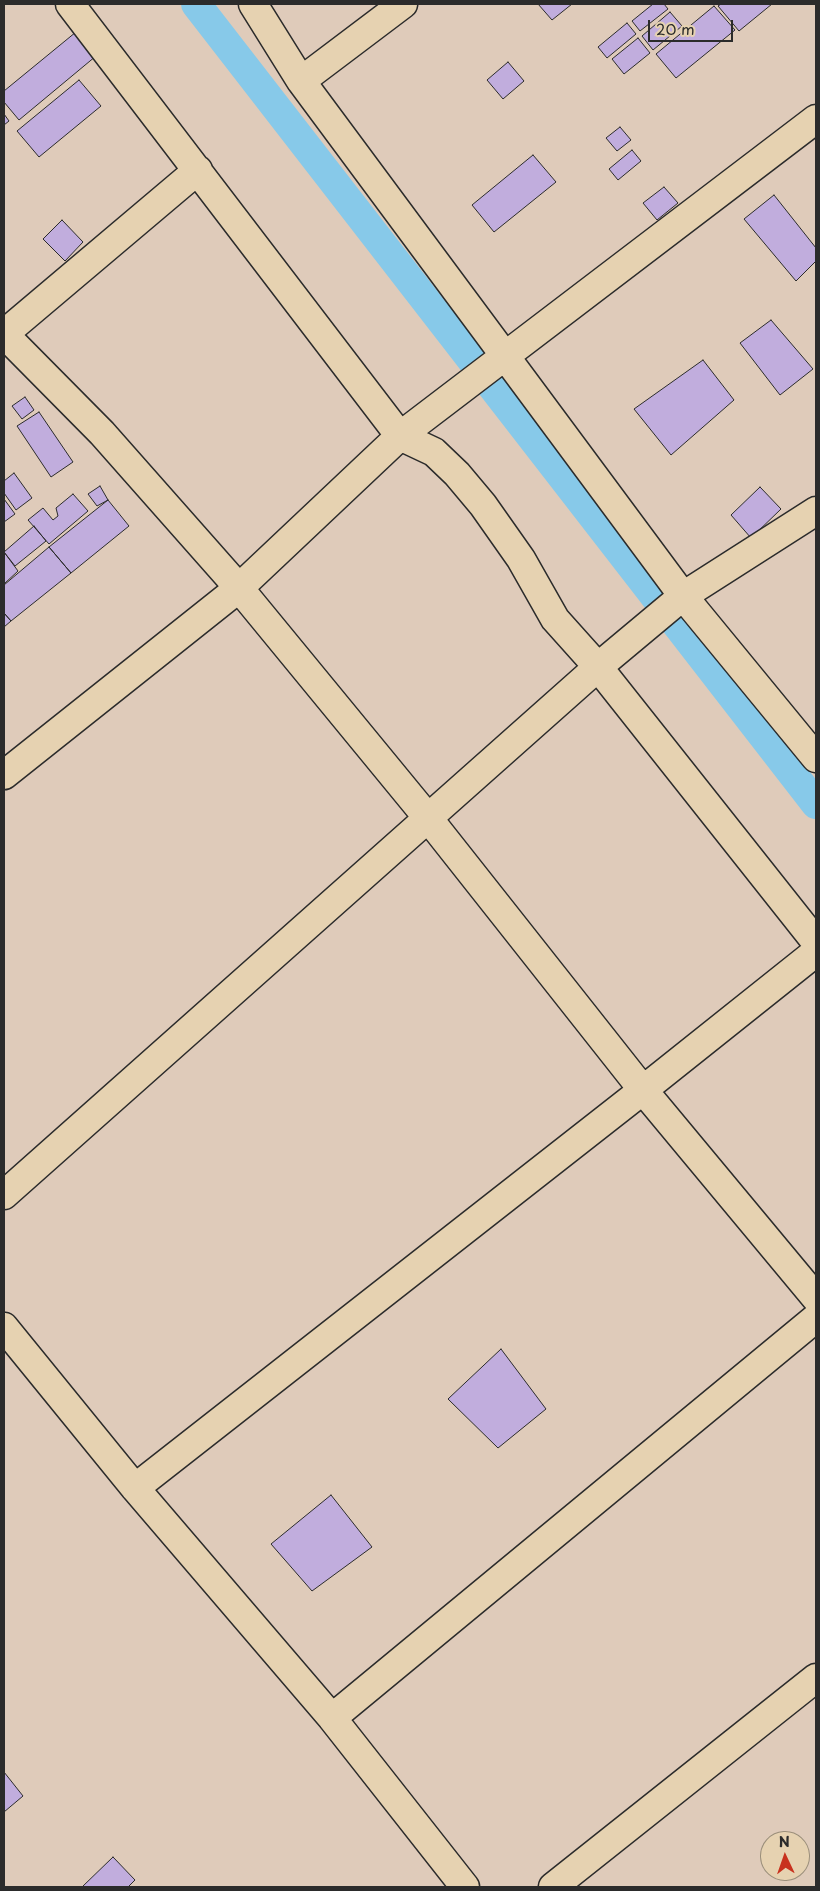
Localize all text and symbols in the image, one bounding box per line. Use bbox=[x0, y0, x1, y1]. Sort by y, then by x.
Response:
scale bar bbox=[650, 10, 735, 42]
text: 20 m bbox=[656, 17, 695, 40]
north arrow bbox=[760, 1831, 810, 1881]
text: N bbox=[778, 1831, 790, 1852]

